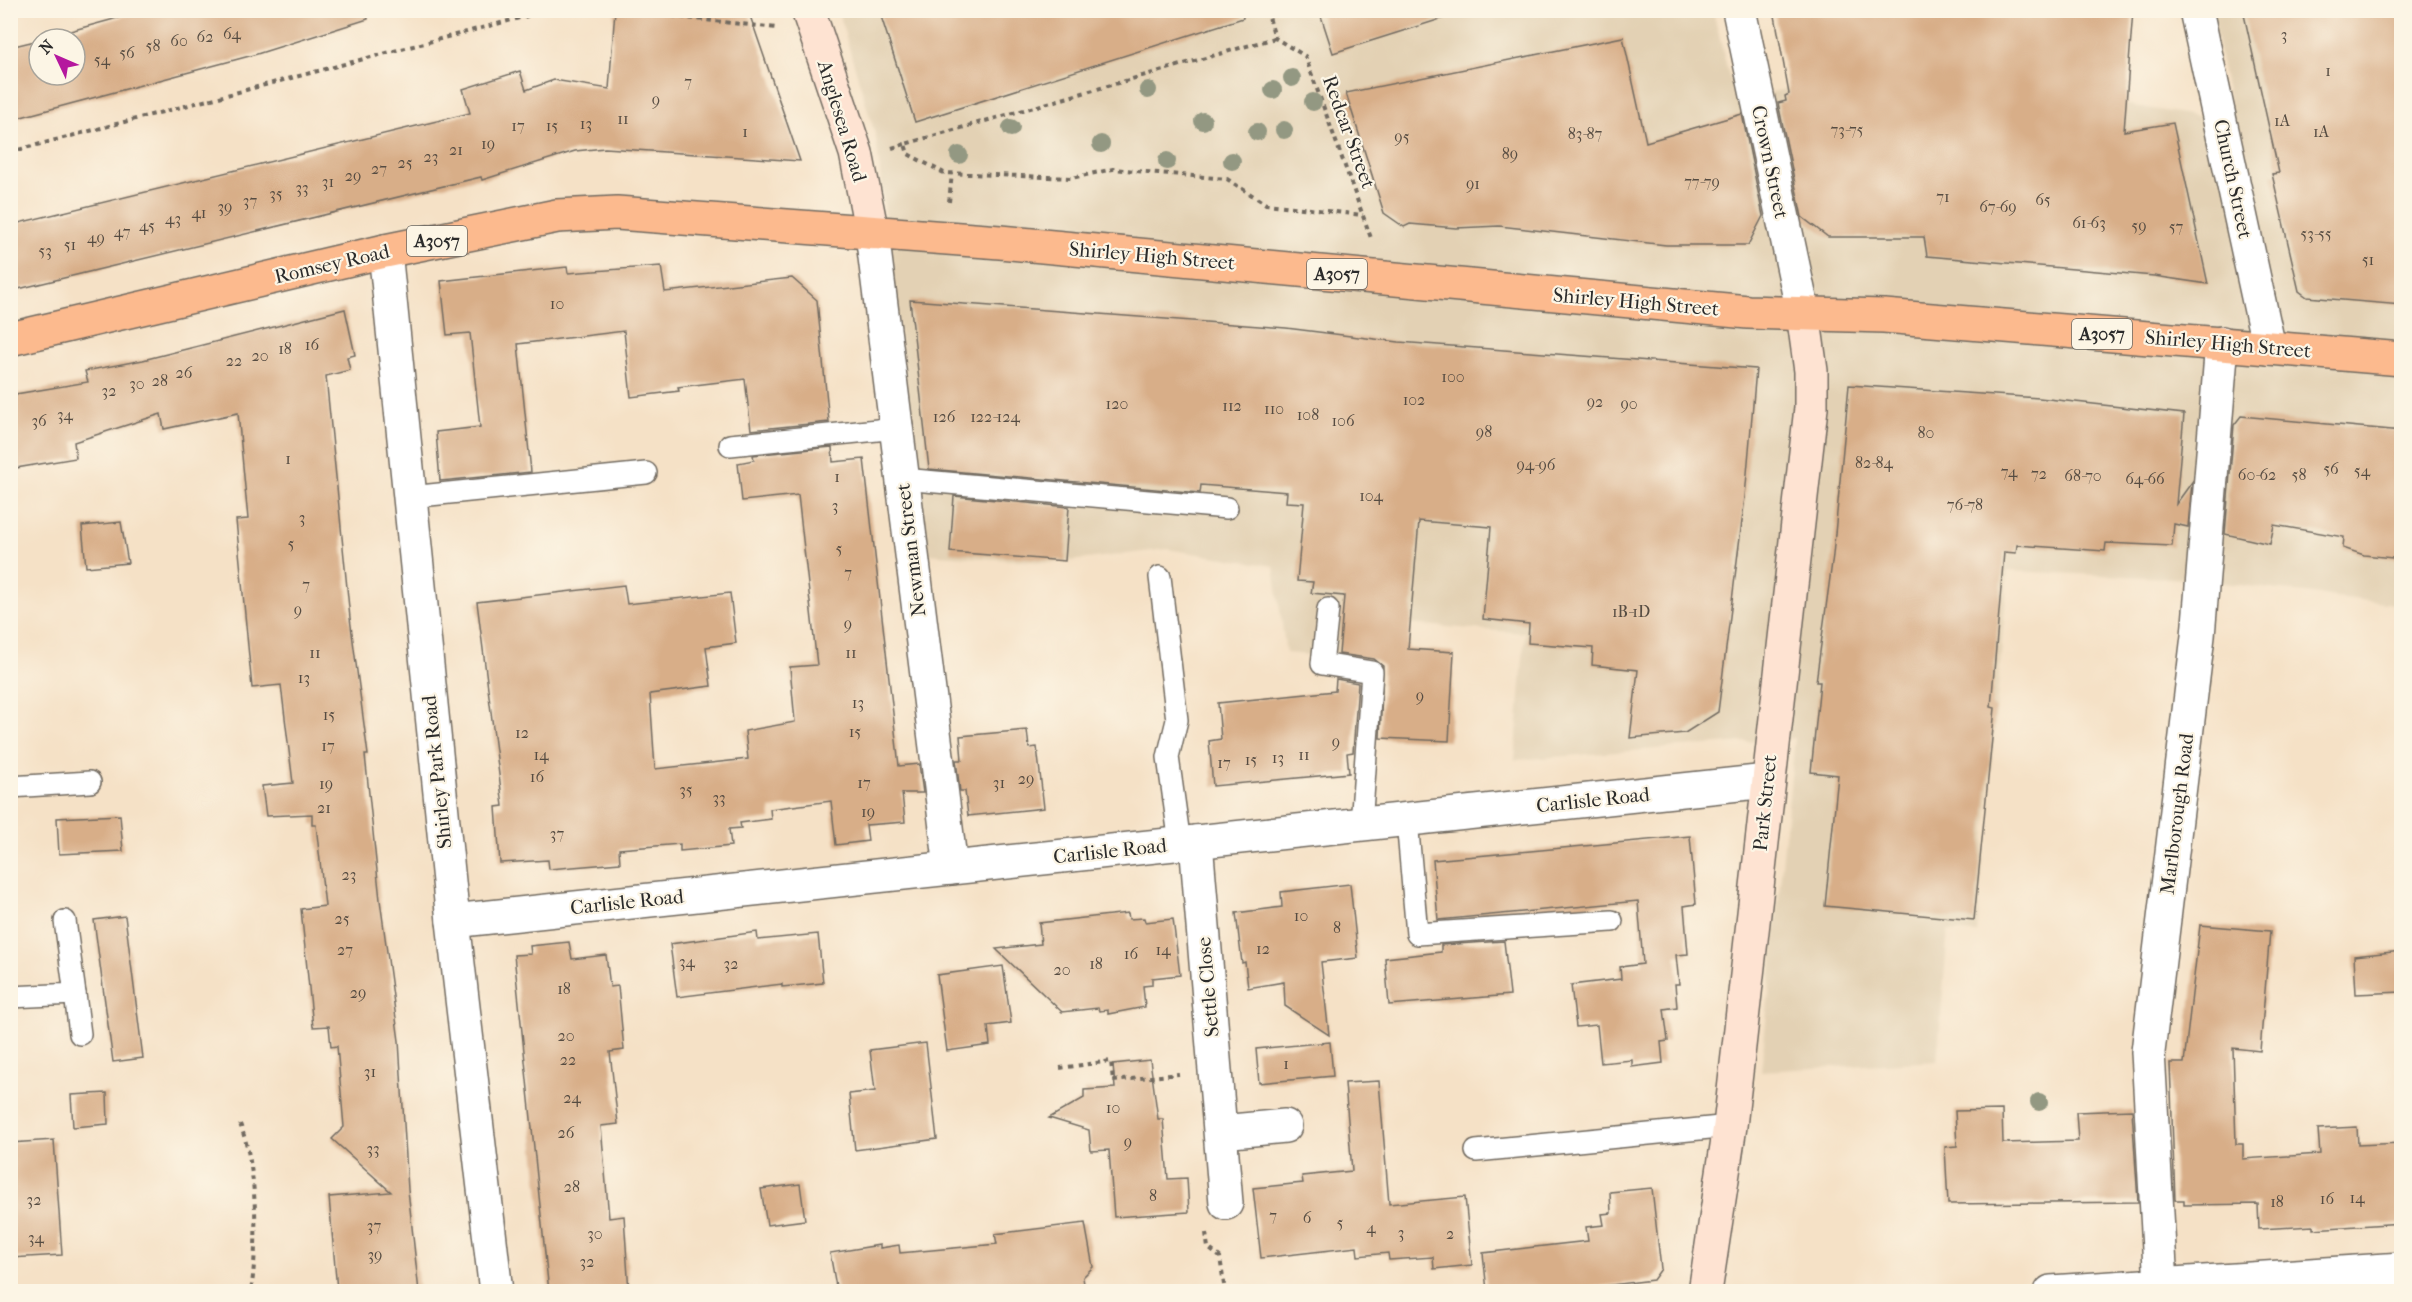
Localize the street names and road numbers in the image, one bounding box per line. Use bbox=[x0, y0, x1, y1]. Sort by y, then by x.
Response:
street label: Anglesea Road bbox=[812, 56, 872, 186]
street label: Redcar Street bbox=[1318, 72, 1380, 192]
street label: Crown Street bbox=[1747, 103, 1793, 221]
street label: Church Street bbox=[2209, 117, 2257, 241]
road number: A3057 bbox=[407, 226, 467, 256]
street label: Shirley High Street bbox=[1068, 237, 1236, 275]
street label: Romsey Road bbox=[272, 239, 393, 288]
road number: A3057 bbox=[1307, 259, 1367, 289]
street label: Shirley High Street bbox=[1552, 283, 1720, 321]
road number: A3057 bbox=[2072, 319, 2132, 349]
street label: Shirley High Street bbox=[2144, 325, 2312, 363]
street label: Newman Street bbox=[891, 482, 931, 618]
street label: Shirley Park Road bbox=[417, 693, 457, 850]
street label: Marlborough Road bbox=[2156, 731, 2198, 896]
street label: Park Street bbox=[1749, 754, 1781, 852]
street label: Carlisle Road bbox=[1535, 782, 1652, 817]
street label: Carlisle Road bbox=[1052, 833, 1169, 868]
street label: Carlisle Road bbox=[569, 884, 686, 919]
street label: Settle Close bbox=[1192, 936, 1224, 1038]

